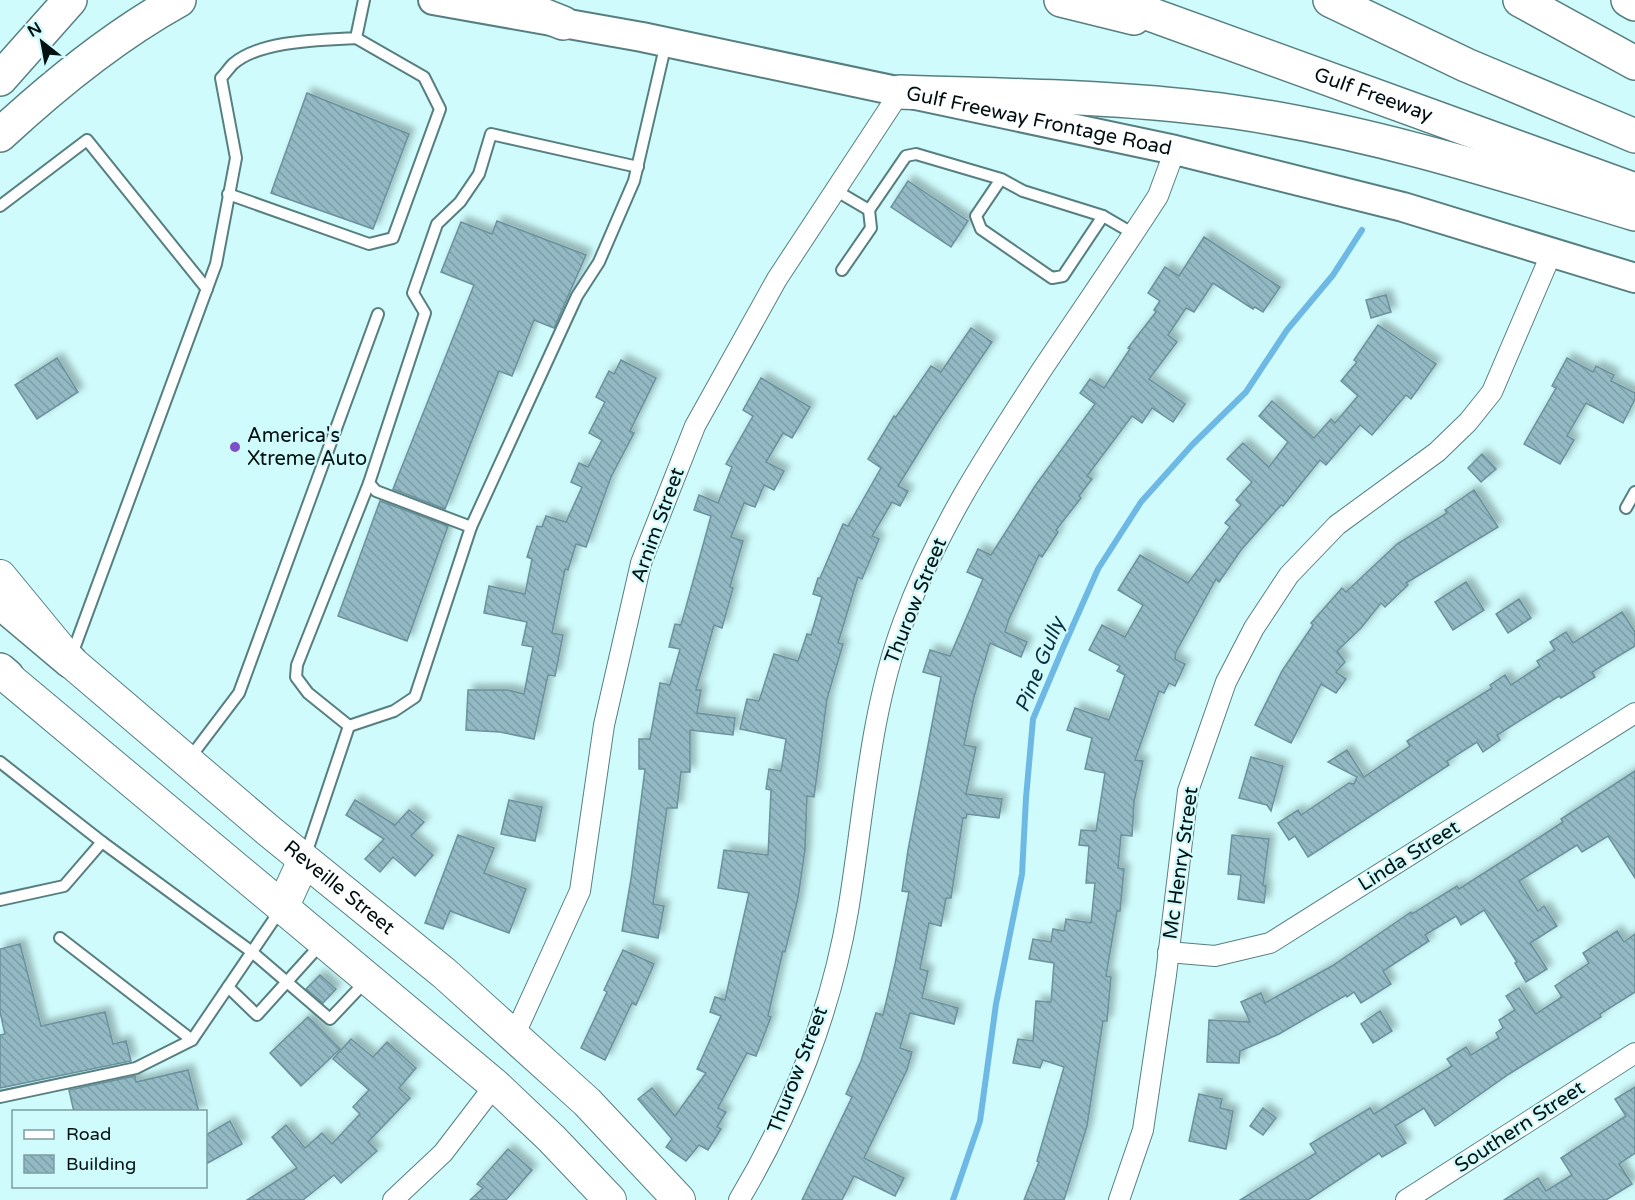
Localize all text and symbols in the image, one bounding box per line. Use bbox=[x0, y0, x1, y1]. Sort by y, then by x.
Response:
north arrow bbox=[12, 12, 72, 72]
text: N bbox=[24, 18, 45, 42]
street label: Gulf Freeway bbox=[1311, 63, 1436, 128]
street label: Gulf Freeway Frontage Road bbox=[904, 81, 1174, 161]
place label: America's Xtreme Auto bbox=[247, 424, 367, 471]
marker: America's Xtreme Auto bbox=[228, 440, 242, 454]
street label: Arnim Street bbox=[626, 464, 690, 586]
street label: Thurow Street bbox=[880, 534, 952, 668]
water label: Pine Gully bbox=[1010, 612, 1071, 716]
street label: Mc Henry Street bbox=[1158, 785, 1204, 941]
street label: Linda Street bbox=[1354, 815, 1464, 897]
street label: Reveille Street bbox=[279, 836, 400, 940]
street label: Thurow Street bbox=[763, 1003, 833, 1137]
street label: Southern Street bbox=[1451, 1076, 1590, 1178]
legend bbox=[12, 1110, 207, 1188]
text: Road bbox=[66, 1123, 111, 1145]
text: Building bbox=[66, 1153, 136, 1175]

